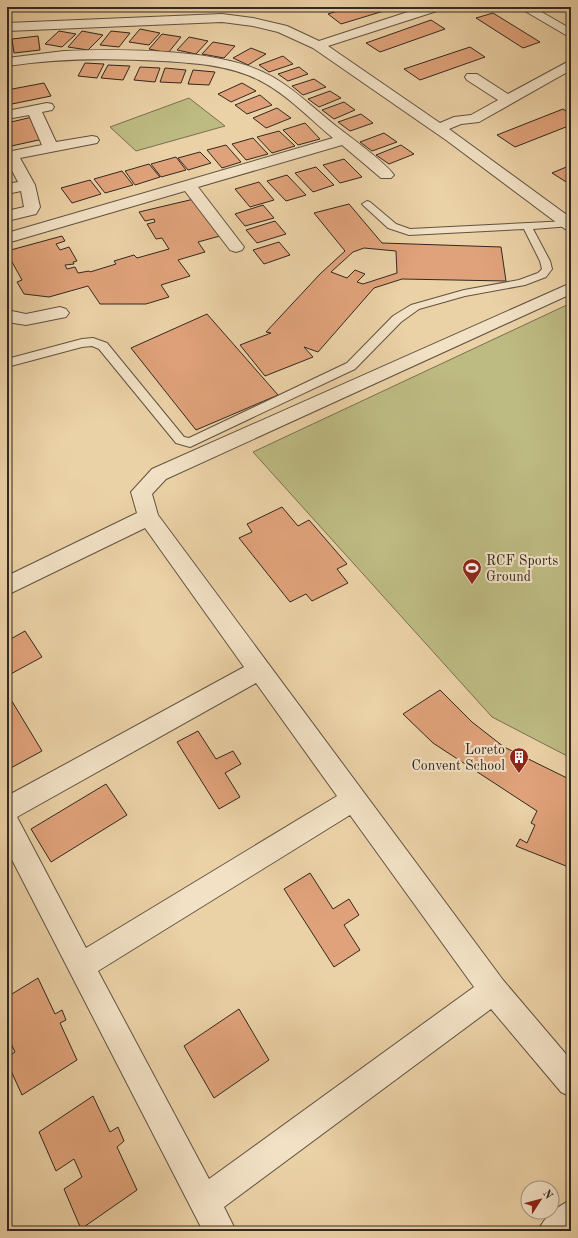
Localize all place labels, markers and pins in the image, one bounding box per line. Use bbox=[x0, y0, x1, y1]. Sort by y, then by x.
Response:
place label: RCF Sports Ground bbox=[486, 554, 558, 584]
sports icon: RCF Sports Ground bbox=[461, 557, 483, 585]
place label: Loreto Convent School bbox=[411, 743, 505, 773]
building icon: Loreto Convent School bbox=[508, 746, 530, 774]

